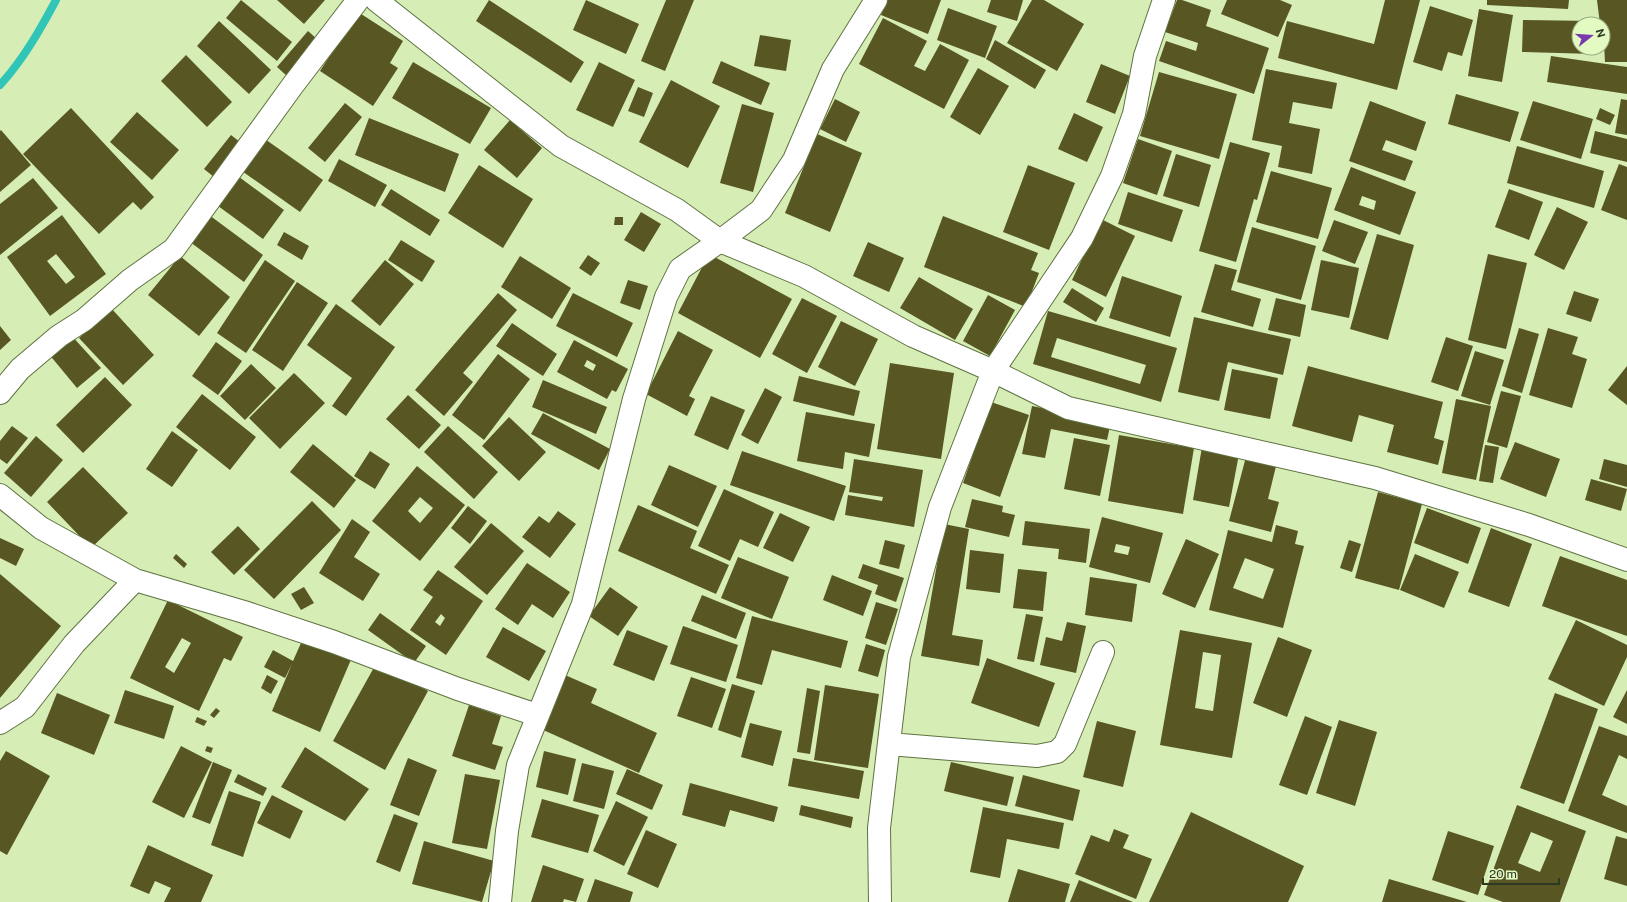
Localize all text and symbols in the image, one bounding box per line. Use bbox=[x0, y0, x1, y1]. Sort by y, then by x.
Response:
north arrow bbox=[1571, 16, 1611, 56]
text: N bbox=[1594, 27, 1608, 39]
scale bar bbox=[1483, 860, 1559, 886]
text: 20 m bbox=[1489, 867, 1517, 881]

